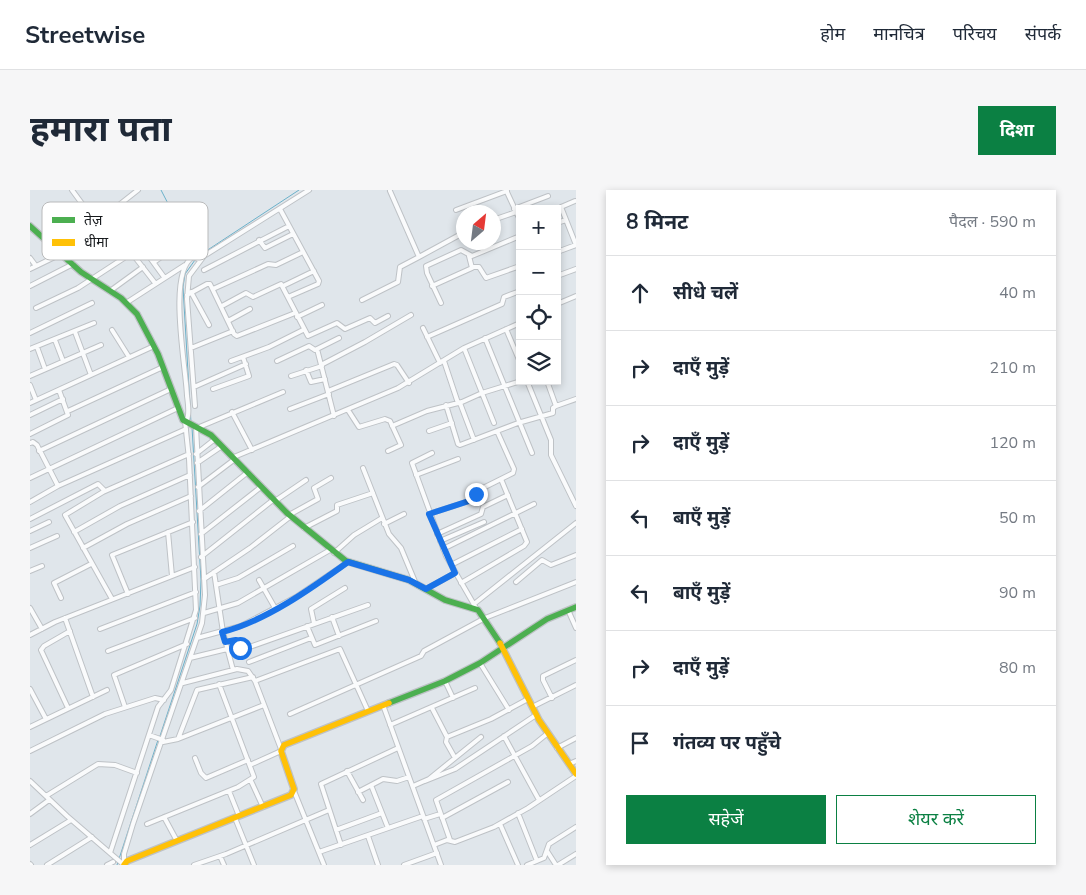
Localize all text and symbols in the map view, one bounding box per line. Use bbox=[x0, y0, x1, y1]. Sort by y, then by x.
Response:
text: Streetwise bbox=[25, 19, 145, 51]
text: होम bbox=[820, 22, 845, 46]
text: मानचित्र bbox=[873, 22, 925, 46]
text: परिचय bbox=[953, 22, 997, 46]
text: संपर्क bbox=[1025, 22, 1061, 46]
text: हमारा पता bbox=[30, 106, 172, 153]
button: दिशा bbox=[978, 106, 1056, 155]
legend bbox=[42, 202, 208, 260]
north arrow bbox=[456, 205, 501, 250]
map controls bbox=[516, 205, 561, 385]
button: + bbox=[516, 205, 561, 250]
text: 8 मिनट bbox=[626, 208, 688, 236]
text: तेज़ bbox=[84, 211, 103, 230]
text: पैदल · 590 m bbox=[949, 211, 1036, 233]
text: धीमा bbox=[84, 233, 109, 252]
button: − bbox=[516, 250, 561, 295]
icon: ahead bbox=[626, 279, 654, 307]
text: सीधे चलें bbox=[673, 280, 738, 306]
text: 40 m bbox=[999, 282, 1036, 304]
button: locate bbox=[516, 295, 561, 340]
button: layers bbox=[516, 340, 561, 385]
icon: right bbox=[626, 354, 654, 382]
text: दाएँ मुड़ें bbox=[673, 355, 729, 381]
text: 210 m bbox=[989, 357, 1036, 379]
icon: right bbox=[626, 429, 654, 457]
text: दाएँ मुड़ें bbox=[673, 430, 729, 456]
text: 120 m bbox=[989, 432, 1036, 454]
route end bbox=[465, 483, 488, 506]
icon: left bbox=[626, 504, 654, 532]
text: बाएँ मुड़ें bbox=[673, 505, 730, 531]
text: 50 m bbox=[999, 507, 1036, 529]
icon: left bbox=[626, 579, 654, 607]
text: बाएँ मुड़ें bbox=[673, 580, 730, 606]
text: 90 m bbox=[999, 582, 1036, 604]
route start bbox=[229, 637, 252, 660]
icon: right bbox=[626, 654, 654, 682]
text: दाएँ मुड़ें bbox=[673, 655, 729, 681]
text: 80 m bbox=[999, 657, 1036, 679]
icon: arrive bbox=[626, 729, 654, 757]
text: गंतव्य पर पहुँचे bbox=[673, 730, 781, 756]
button: सहेजें bbox=[626, 795, 826, 844]
button: शेयर करें bbox=[836, 795, 1036, 844]

